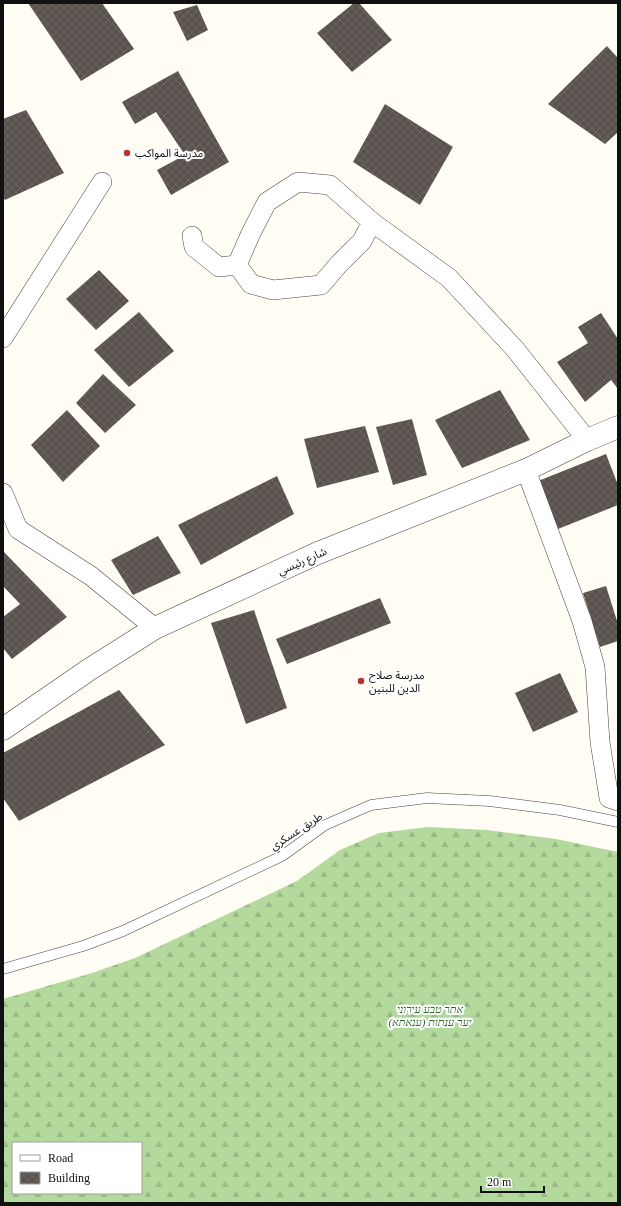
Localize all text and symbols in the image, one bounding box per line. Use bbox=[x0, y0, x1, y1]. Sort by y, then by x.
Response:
place label: مدرسة المواكب bbox=[135, 147, 203, 160]
marker: مدرسة المواكب bbox=[122, 148, 132, 158]
street label: شارع رئيسي bbox=[276, 545, 330, 580]
place label: مدرسة صلاح الدين للبنين bbox=[369, 669, 425, 695]
marker: مدرسة صلاح الدين للبنين bbox=[356, 676, 366, 686]
street label: طريق عسكري bbox=[268, 810, 326, 855]
park label: אתר טבע עירוני יער ענתות (ענאתא) bbox=[388, 1003, 472, 1029]
legend bbox=[12, 1142, 142, 1194]
text: Road bbox=[48, 1151, 73, 1165]
scale bar bbox=[481, 1168, 544, 1194]
text: Building bbox=[48, 1171, 90, 1185]
text: 20 m bbox=[487, 1175, 512, 1189]

